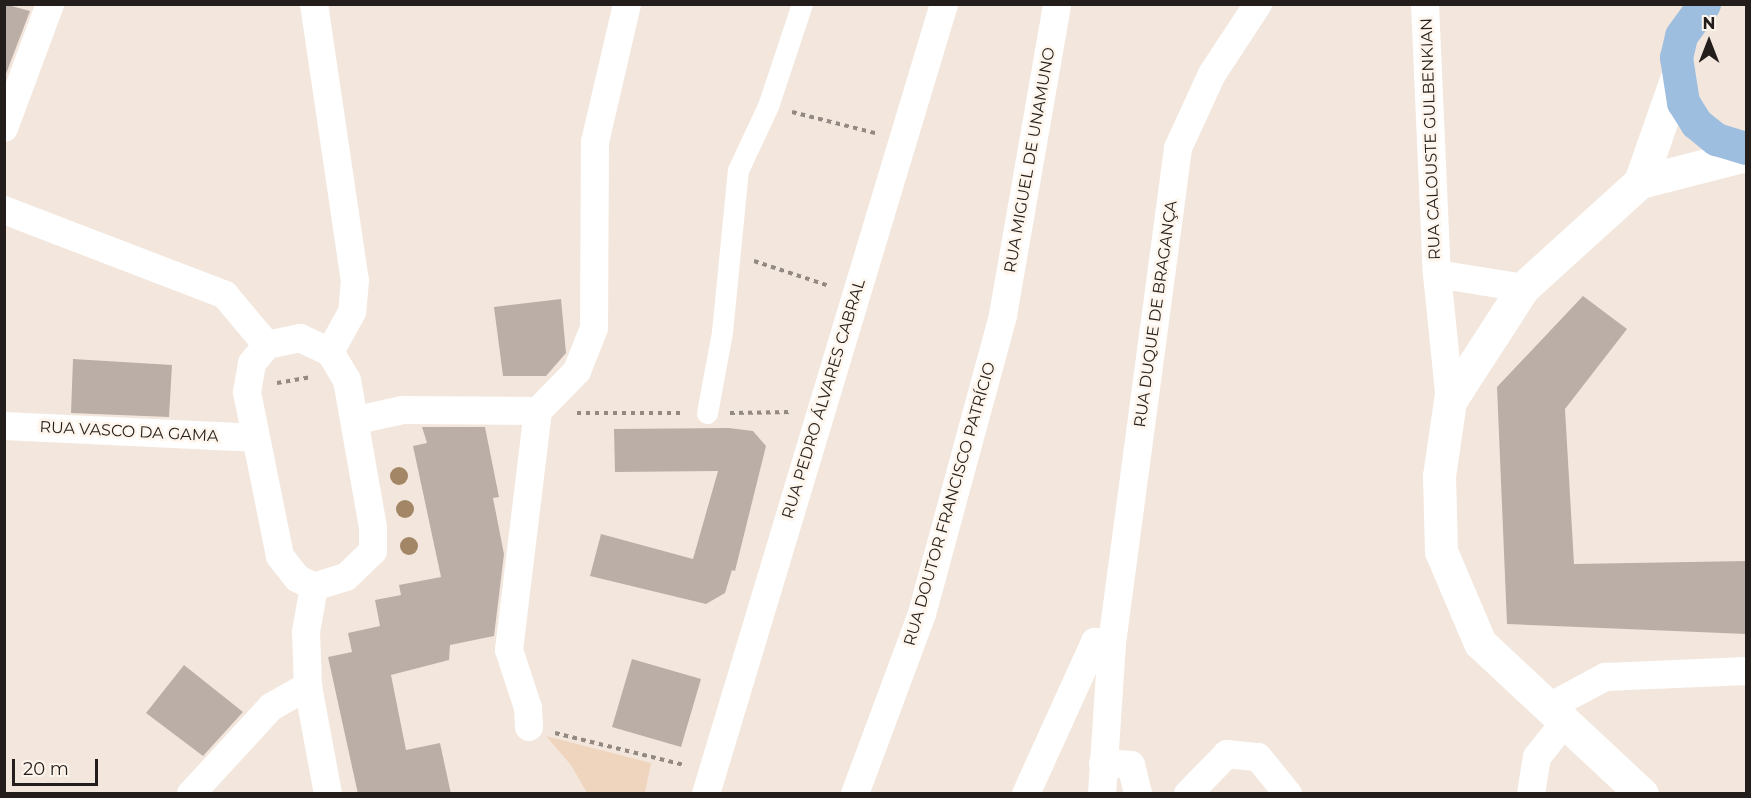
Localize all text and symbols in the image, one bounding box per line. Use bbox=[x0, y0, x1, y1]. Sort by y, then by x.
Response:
north arrow bbox=[1679, 12, 1739, 72]
text: N bbox=[1703, 14, 1715, 33]
street label: RUA CALOUSTE GULBENKIAN bbox=[1417, 18, 1445, 260]
street label: RUA MIGUEL DE UNAMUNO bbox=[1001, 46, 1059, 274]
street label: RUA DUQUE DE BRAGANÇA bbox=[1131, 199, 1181, 429]
street label: RUA PEDRO ÁLVARES CABRAL bbox=[778, 277, 870, 521]
street label: RUA DOUTOR FRANCISCO PATRÍCIO bbox=[900, 360, 1000, 648]
street label: RUA VASCO DA GAMA bbox=[39, 418, 219, 446]
scale bar bbox=[15, 747, 100, 785]
text: 20 m bbox=[23, 758, 69, 780]

